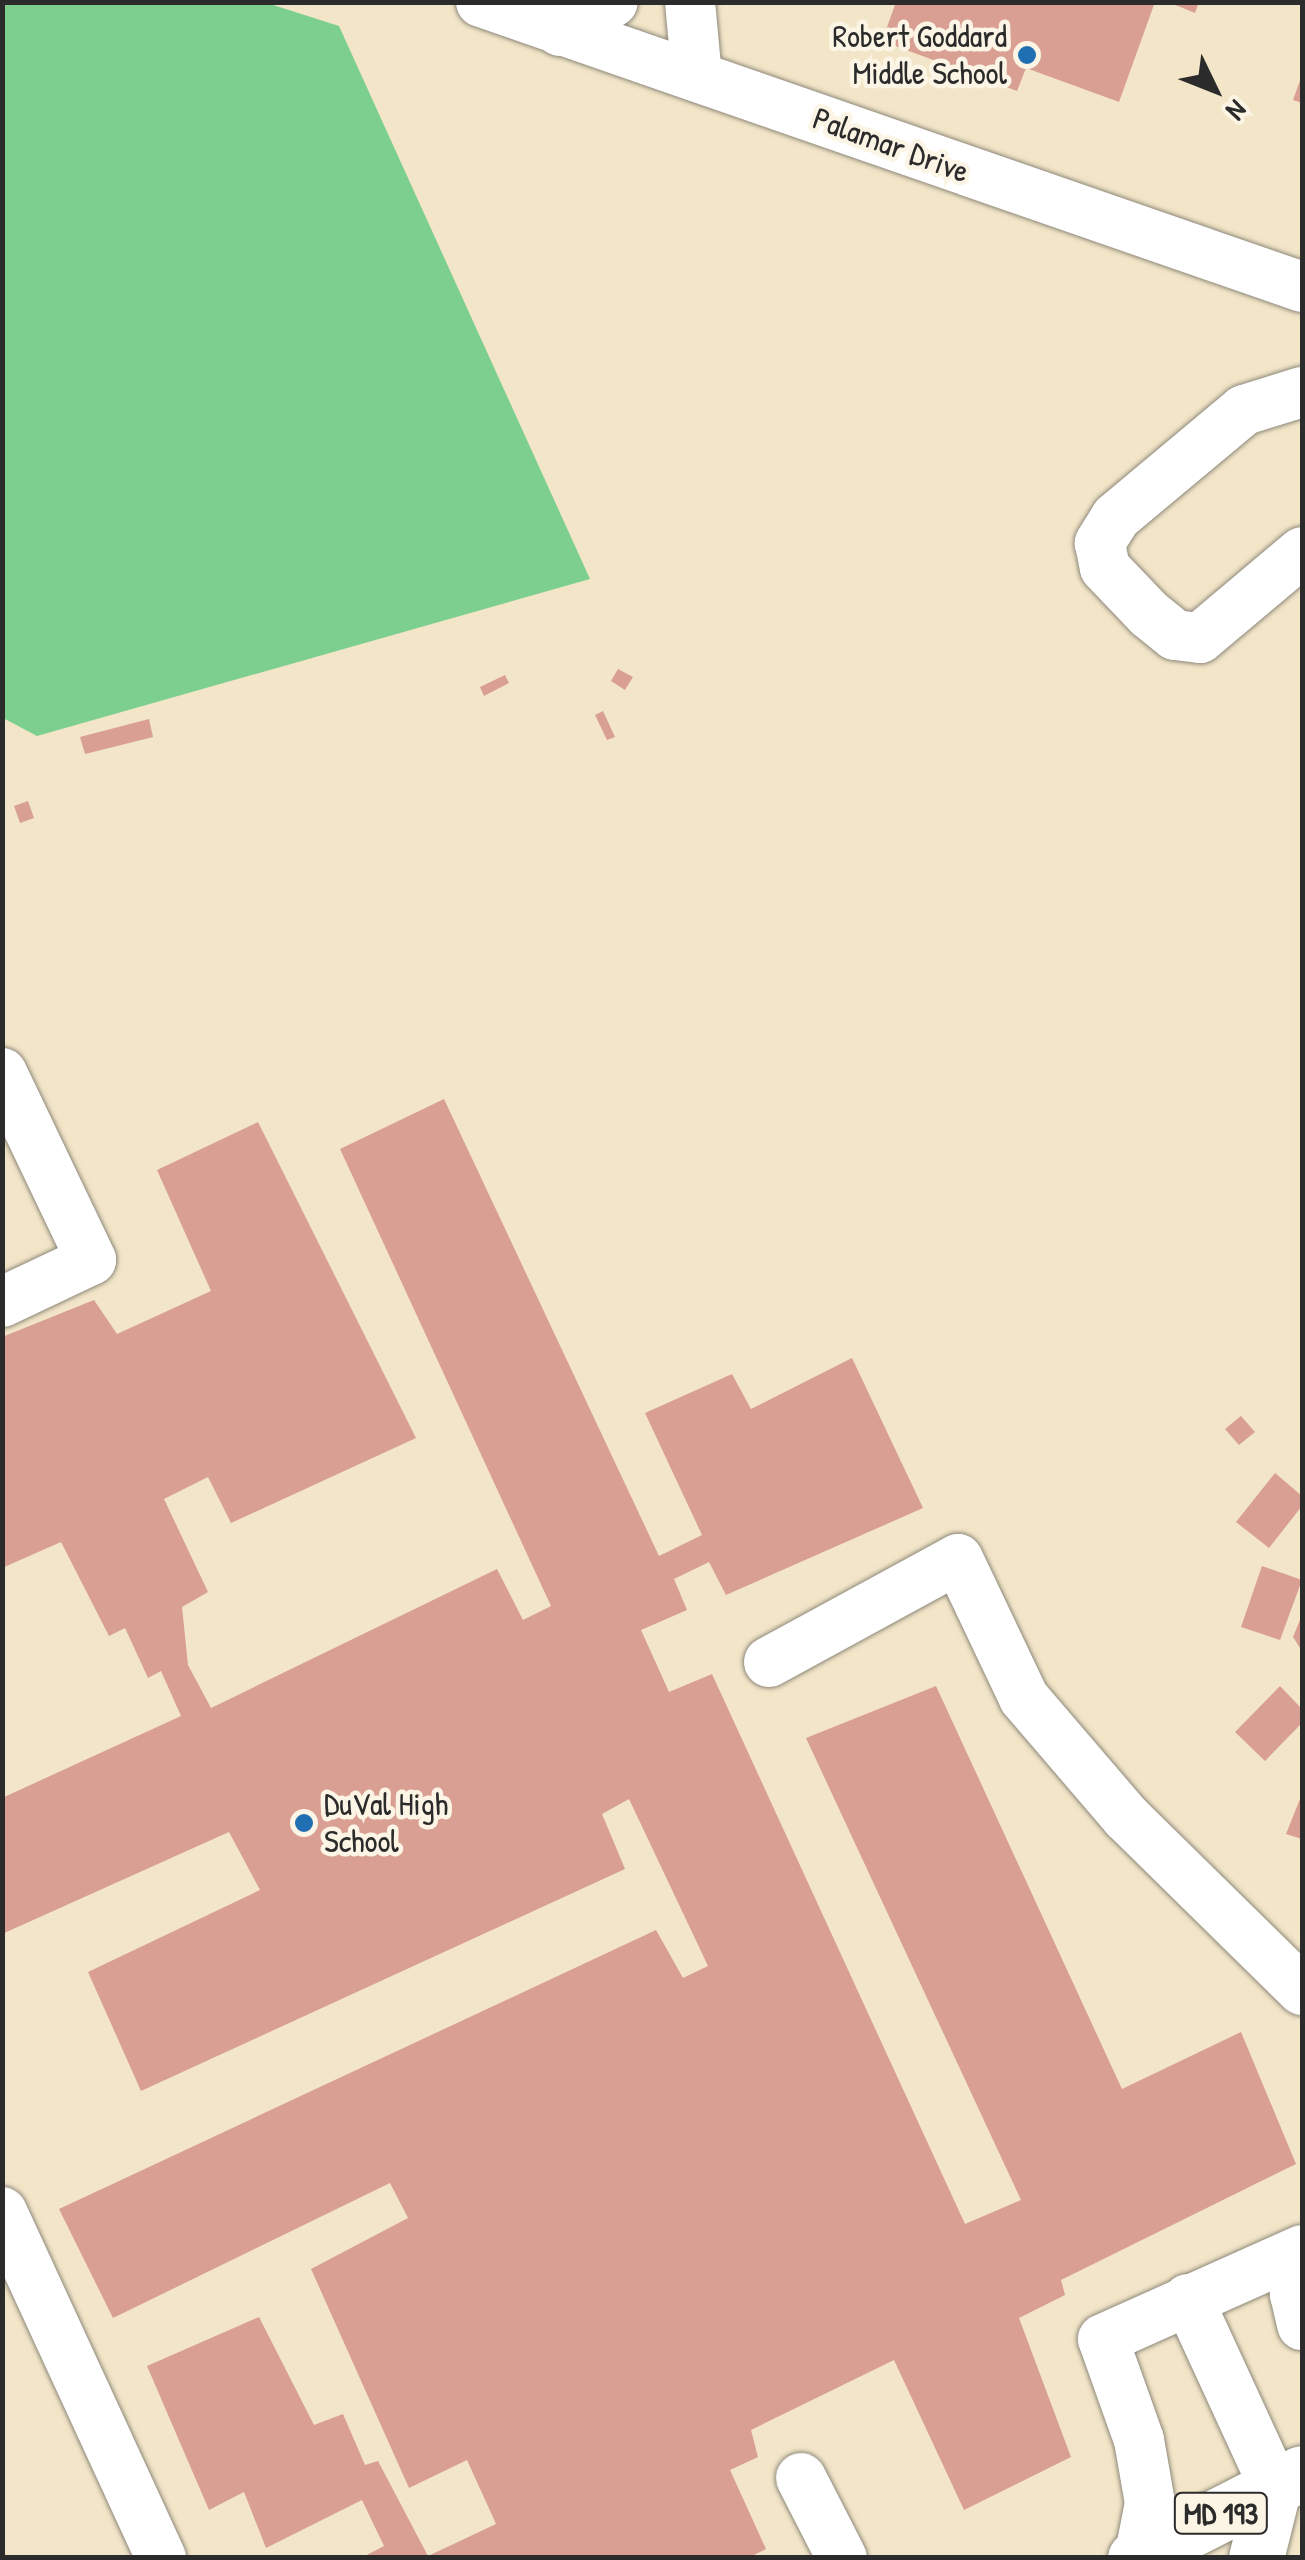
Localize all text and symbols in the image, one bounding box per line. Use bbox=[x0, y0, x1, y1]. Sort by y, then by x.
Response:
place label: Robert Goddard Middle School bbox=[832, 18, 1007, 93]
north arrow bbox=[1165, 40, 1265, 140]
marker: Robert Goddard Middle School bbox=[1016, 44, 1038, 66]
text: N bbox=[1218, 92, 1256, 129]
street label: Palamar Drive bbox=[808, 99, 974, 191]
place label: DuVal High School bbox=[324, 1786, 448, 1861]
marker: DuVal High School bbox=[293, 1812, 315, 1834]
road number: MD 193 bbox=[1174, 2488, 1268, 2538]

